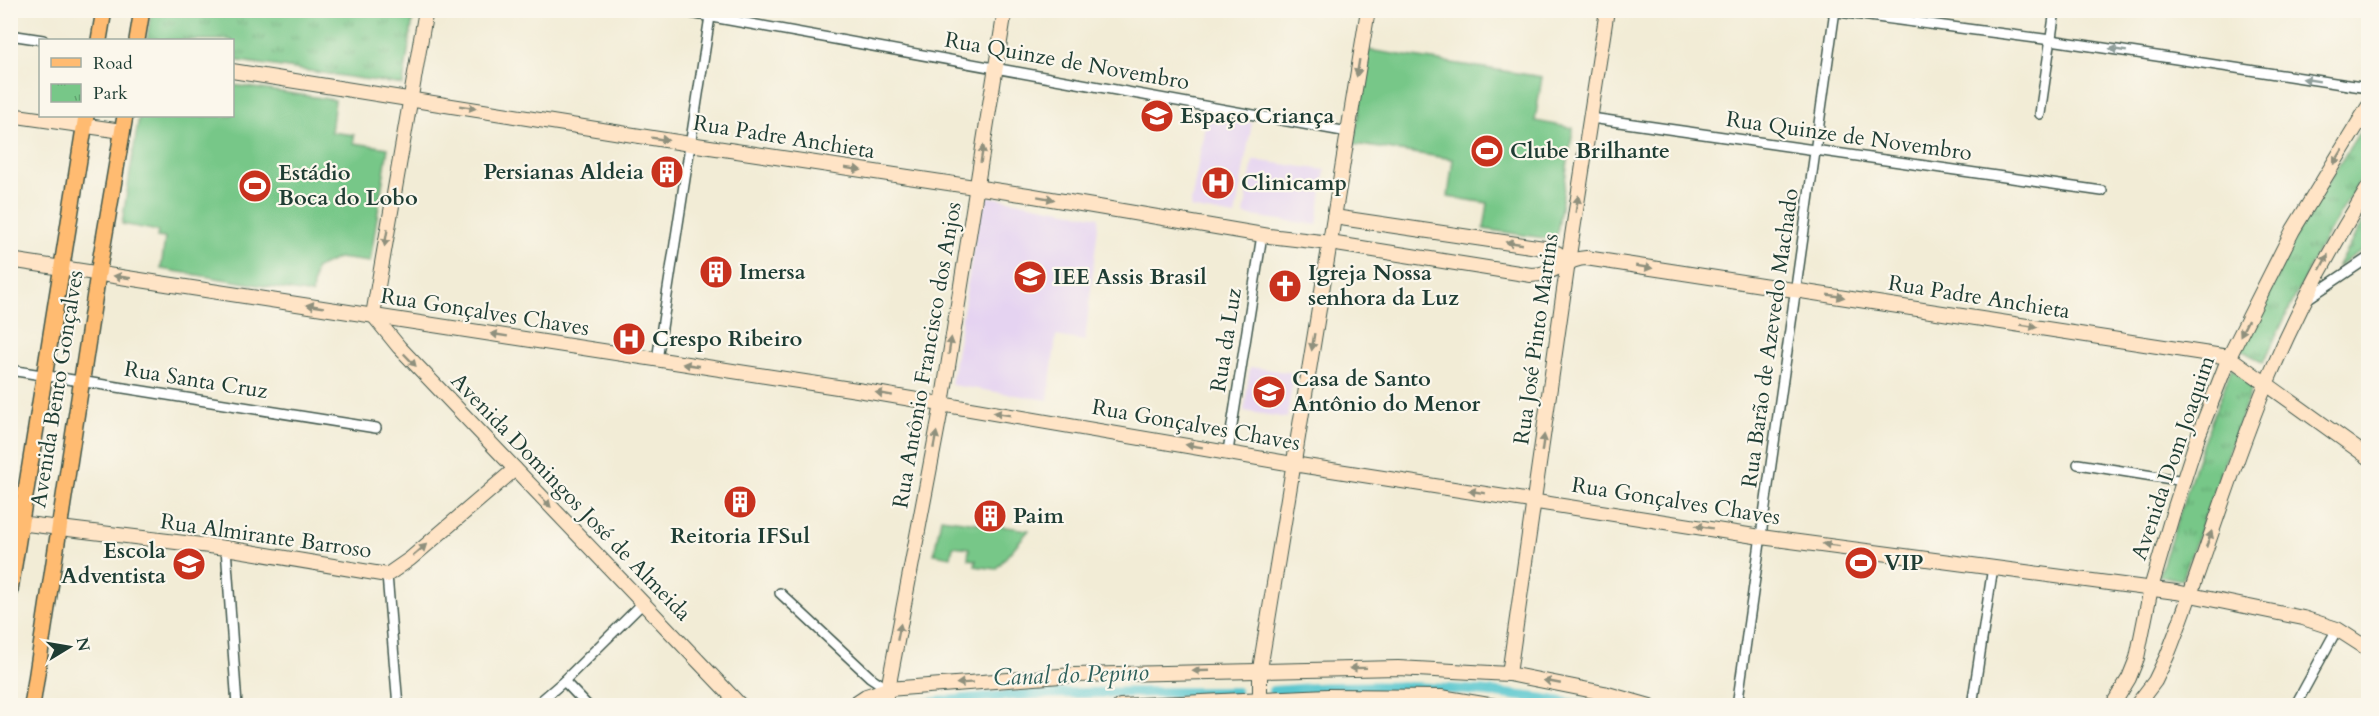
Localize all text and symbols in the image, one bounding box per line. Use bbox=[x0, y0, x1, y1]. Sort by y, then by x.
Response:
street label: Rua Quinze de Novembro bbox=[942, 25, 1192, 97]
legend bbox=[39, 39, 234, 117]
one-way arrow bbox=[2108, 45, 2127, 54]
text: Road bbox=[93, 51, 133, 76]
one-way arrow bbox=[1353, 59, 1362, 78]
one-way arrow bbox=[2301, 75, 2320, 84]
text: Park bbox=[93, 81, 128, 106]
school or university icon: Espaço Criança bbox=[1139, 98, 1175, 134]
place label: Espaço Criança bbox=[1180, 101, 1335, 131]
one-way arrow bbox=[458, 103, 477, 112]
street label: Rua Quinze de Novembro bbox=[1724, 104, 1974, 168]
street label: Rua Padre Anchieta bbox=[691, 108, 878, 166]
sports icon: Clube Brilhante bbox=[1469, 133, 1505, 169]
one-way arrow bbox=[651, 135, 670, 144]
place label: Clube Brilhante bbox=[1510, 136, 1670, 166]
one-way arrow bbox=[978, 144, 987, 163]
one-way arrow bbox=[2332, 149, 2343, 165]
building icon: Persianas Aldeia bbox=[649, 154, 685, 190]
place label: Persianas Aldeia bbox=[483, 157, 644, 187]
place label: Estádio Boca do Lobo bbox=[278, 158, 418, 213]
one-way arrow bbox=[844, 165, 863, 174]
hospital icon: Clinicamp bbox=[1200, 165, 1236, 201]
sports icon: Estádio Boca do Lobo bbox=[237, 168, 273, 204]
place label: Clinicamp bbox=[1241, 168, 1347, 198]
street label: Rua Barão de Azevedo Machado bbox=[1734, 186, 1806, 489]
one-way arrow bbox=[1036, 194, 1055, 203]
one-way arrow bbox=[1573, 195, 1582, 214]
street label: Rua Antônio Francisco dos Anjos bbox=[885, 199, 969, 511]
one-way arrow bbox=[381, 229, 390, 248]
street label: Rua José Pinto Martins bbox=[1506, 231, 1566, 447]
one-way arrow bbox=[1505, 239, 1524, 248]
building icon: Imersa bbox=[698, 254, 734, 290]
one-way arrow bbox=[2319, 254, 2329, 271]
place label: Imersa bbox=[739, 257, 806, 287]
place label: Igreja Nossa senhora da Luz bbox=[1308, 258, 1459, 313]
school or university icon: IEE Assis Brasil bbox=[1012, 259, 1048, 295]
place label: IEE Assis Brasil bbox=[1053, 262, 1207, 292]
one-way arrow bbox=[1634, 263, 1653, 272]
street label: Avenida Bento Gonçalves bbox=[23, 268, 91, 510]
church icon: Igreja Nossa senhora da Luz bbox=[1267, 268, 1303, 304]
street label: Rua Padre Anchieta bbox=[1886, 268, 2073, 326]
one-way arrow bbox=[113, 273, 132, 282]
street label: Rua Gonçalves Chaves bbox=[378, 281, 592, 343]
street label: Rua da Luz bbox=[1203, 286, 1249, 394]
one-way arrow bbox=[1827, 292, 1846, 301]
one-way arrow bbox=[305, 301, 324, 310]
one-way arrow bbox=[2239, 320, 2249, 337]
hospital icon: Crespo Ribeiro bbox=[611, 321, 647, 357]
one-way arrow bbox=[2020, 322, 2039, 331]
place label: Crespo Ribeiro bbox=[652, 324, 802, 354]
one-way arrow bbox=[489, 330, 508, 339]
one-way arrow bbox=[1309, 333, 1318, 352]
one-way arrow bbox=[946, 336, 955, 355]
street label: Avenida Dom Joaquim bbox=[2124, 351, 2222, 564]
one-way arrow bbox=[403, 352, 417, 367]
street label: Rua Santa Cruz bbox=[122, 354, 270, 406]
one-way arrow bbox=[682, 361, 701, 370]
place label: Casa de Santo Antônio do Menor bbox=[1292, 364, 1481, 419]
street label: Avenida Domingos José de Almeida bbox=[444, 366, 698, 628]
school or university icon: Casa de Santo Antônio do Menor bbox=[1251, 374, 1287, 410]
one-way arrow bbox=[874, 389, 893, 398]
street label: Rua Gonçalves Chaves bbox=[1090, 392, 1302, 458]
one-way arrow bbox=[992, 409, 1011, 418]
one-way arrow bbox=[931, 430, 940, 449]
one-way arrow bbox=[1538, 433, 1547, 452]
one-way arrow bbox=[1185, 441, 1204, 450]
street label: Rua Gonçalves Chaves bbox=[1569, 470, 1783, 532]
building icon: Reitoria IFSul bbox=[722, 484, 758, 520]
one-way arrow bbox=[1467, 487, 1486, 496]
one-way arrow bbox=[538, 493, 552, 508]
building icon: Paim bbox=[972, 498, 1008, 534]
place label: Paim bbox=[1013, 501, 1065, 531]
street label: Rua Almirante Barroso bbox=[158, 506, 374, 566]
place label: Reitoria IFSul bbox=[670, 521, 810, 551]
one-way arrow bbox=[1694, 523, 1713, 532]
one-way arrow bbox=[2205, 530, 2215, 548]
place label: Escola Adventista bbox=[61, 536, 166, 591]
one-way arrow bbox=[1821, 541, 1840, 550]
one-way arrow bbox=[412, 544, 427, 557]
sports icon: VIP bbox=[1843, 545, 1879, 581]
school or university icon: Escola Adventista bbox=[171, 546, 207, 582]
place label: VIP bbox=[1884, 548, 1924, 578]
north arrow bbox=[39, 617, 99, 677]
one-way arrow bbox=[895, 622, 904, 641]
text: N bbox=[71, 635, 95, 653]
water label: Canal do Pepino bbox=[993, 656, 1149, 694]
one-way arrow bbox=[1349, 663, 1368, 673]
one-way arrow bbox=[1192, 666, 1211, 675]
one-way arrow bbox=[1543, 677, 1562, 686]
one-way arrow bbox=[955, 678, 974, 688]

